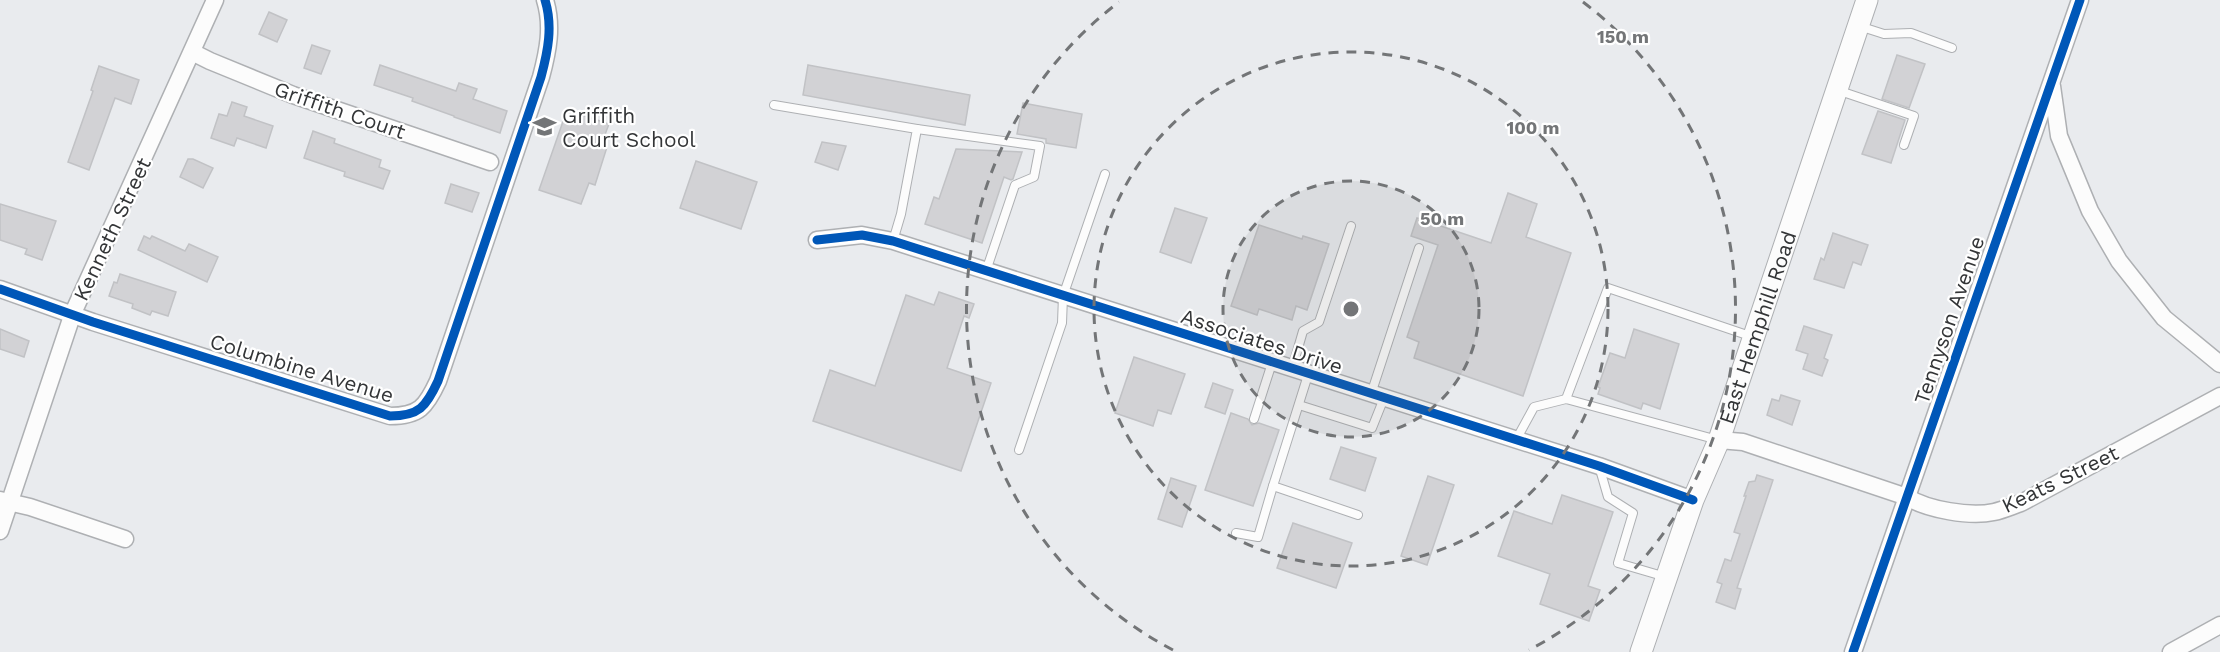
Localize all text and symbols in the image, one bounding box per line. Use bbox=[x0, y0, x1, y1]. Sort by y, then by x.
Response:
text: 150 m bbox=[1597, 26, 1649, 47]
street label: Griffith Court bbox=[271, 76, 409, 144]
place label: Griffith Court School bbox=[562, 103, 696, 152]
school or university icon: Griffith Court School bbox=[531, 114, 557, 140]
text: 100 m bbox=[1506, 117, 1560, 138]
street label: Kenneth Street bbox=[68, 153, 156, 305]
text: 50 m bbox=[1420, 208, 1464, 229]
street label: East Hemphill Road bbox=[1713, 227, 1801, 427]
street label: Tennyson Avenue bbox=[1909, 233, 1989, 407]
centre of rings bbox=[1341, 299, 1361, 319]
street label: Associates Drive bbox=[1178, 303, 1346, 379]
street label: Columbine Avenue bbox=[207, 328, 397, 408]
street label: Keats Street bbox=[1998, 440, 2123, 518]

